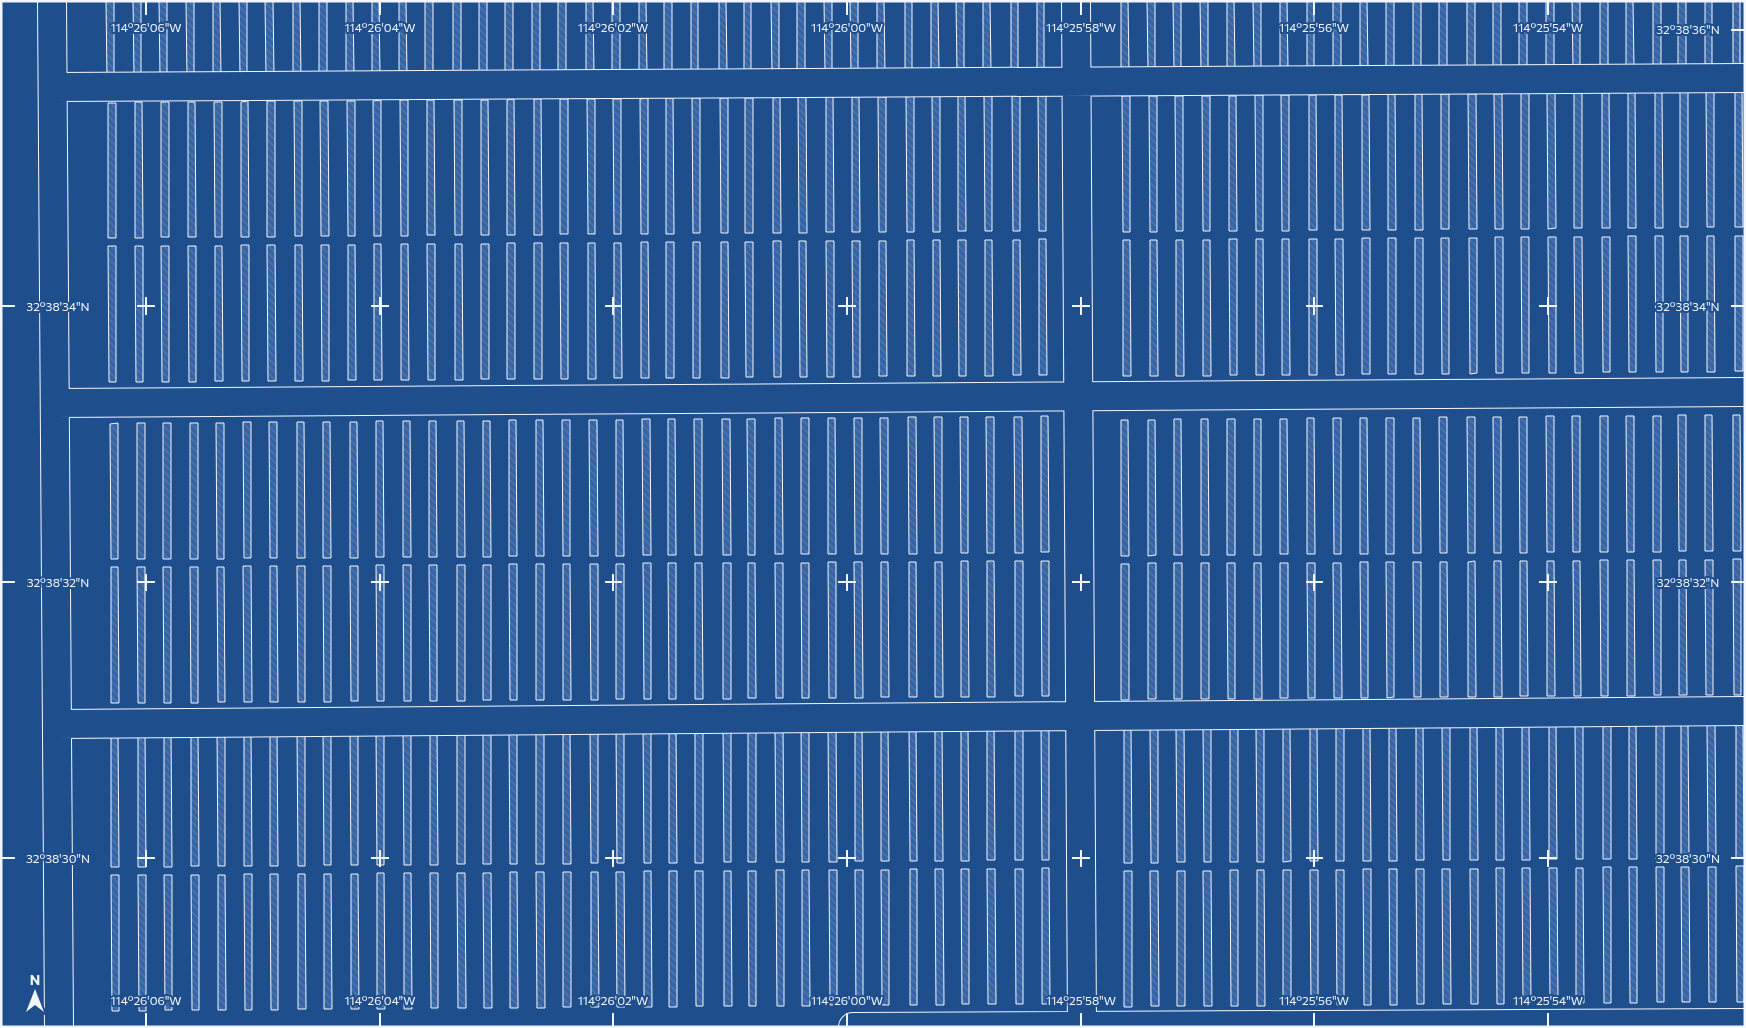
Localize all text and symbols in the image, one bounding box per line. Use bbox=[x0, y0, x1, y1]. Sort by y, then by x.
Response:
text: 114°26'06"W bbox=[110, 20, 182, 34]
text: 114°26'04"W bbox=[344, 20, 416, 34]
text: 114°26'02"W bbox=[578, 20, 648, 34]
text: 114°26'00"W bbox=[811, 20, 883, 34]
text: 114°25'58"W bbox=[1046, 20, 1116, 34]
text: 114°25'56"W bbox=[1279, 20, 1349, 34]
text: 114°25'54"W bbox=[1513, 20, 1583, 34]
text: 32°38'36"N bbox=[1656, 22, 1720, 36]
text: 32°38'34"N bbox=[26, 299, 90, 313]
text: 32°38'34"N bbox=[1656, 299, 1720, 313]
text: 32°38'32"N bbox=[27, 575, 89, 589]
text: 32°38'32"N bbox=[1657, 575, 1719, 589]
text: 32°38'30"N bbox=[26, 851, 90, 865]
text: 32°38'30"N bbox=[1656, 851, 1720, 865]
north arrow bbox=[10, 968, 60, 1018]
text: N bbox=[30, 971, 40, 988]
text: 114°26'06"W bbox=[110, 993, 182, 1007]
text: 114°26'04"W bbox=[344, 993, 416, 1007]
text: 114°26'02"W bbox=[578, 993, 648, 1007]
text: 114°26'00"W bbox=[811, 993, 883, 1007]
text: 114°25'58"W bbox=[1046, 993, 1116, 1007]
text: 114°25'56"W bbox=[1279, 993, 1349, 1007]
text: 114°25'54"W bbox=[1513, 993, 1583, 1007]

